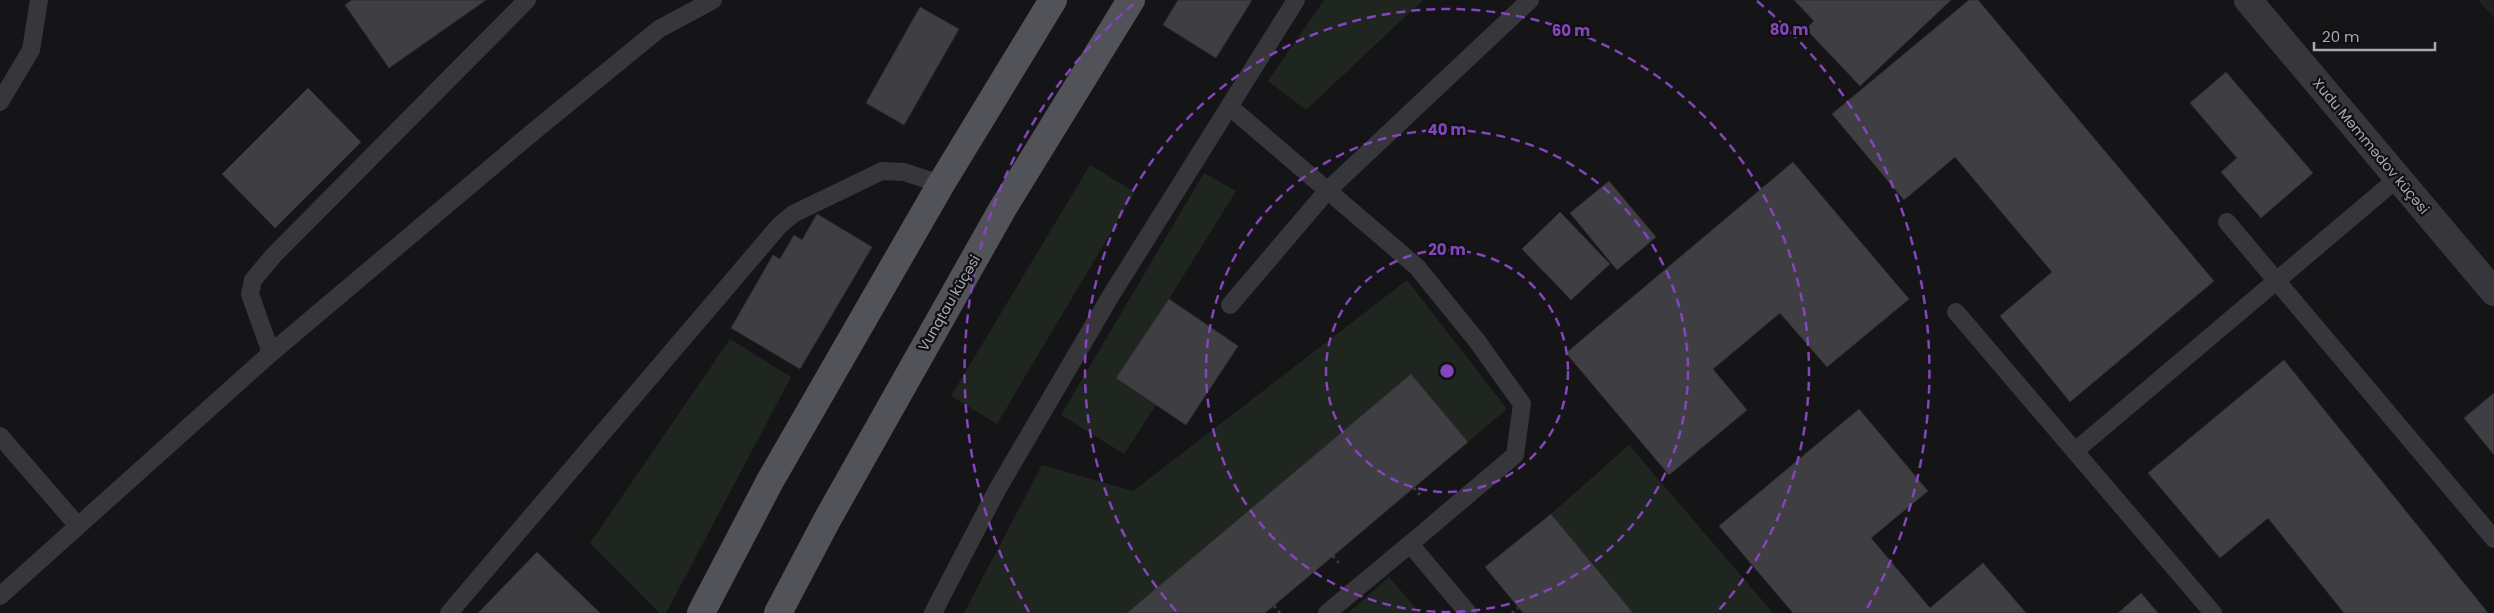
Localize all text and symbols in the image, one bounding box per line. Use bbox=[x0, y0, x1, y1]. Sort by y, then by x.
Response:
text: 80 m bbox=[1770, 19, 1808, 40]
text: 60 m bbox=[1552, 20, 1590, 41]
scale bar bbox=[2314, 20, 2435, 52]
text: 20 m bbox=[2322, 26, 2360, 47]
street label: Xudu Məmmədov küçəsi bbox=[2308, 74, 2434, 218]
text: 40 m bbox=[1427, 119, 1467, 140]
text: 20 m bbox=[1428, 239, 1466, 260]
street label: Vunqtau küçəsi bbox=[913, 251, 985, 355]
centre of rings bbox=[1438, 362, 1456, 380]

